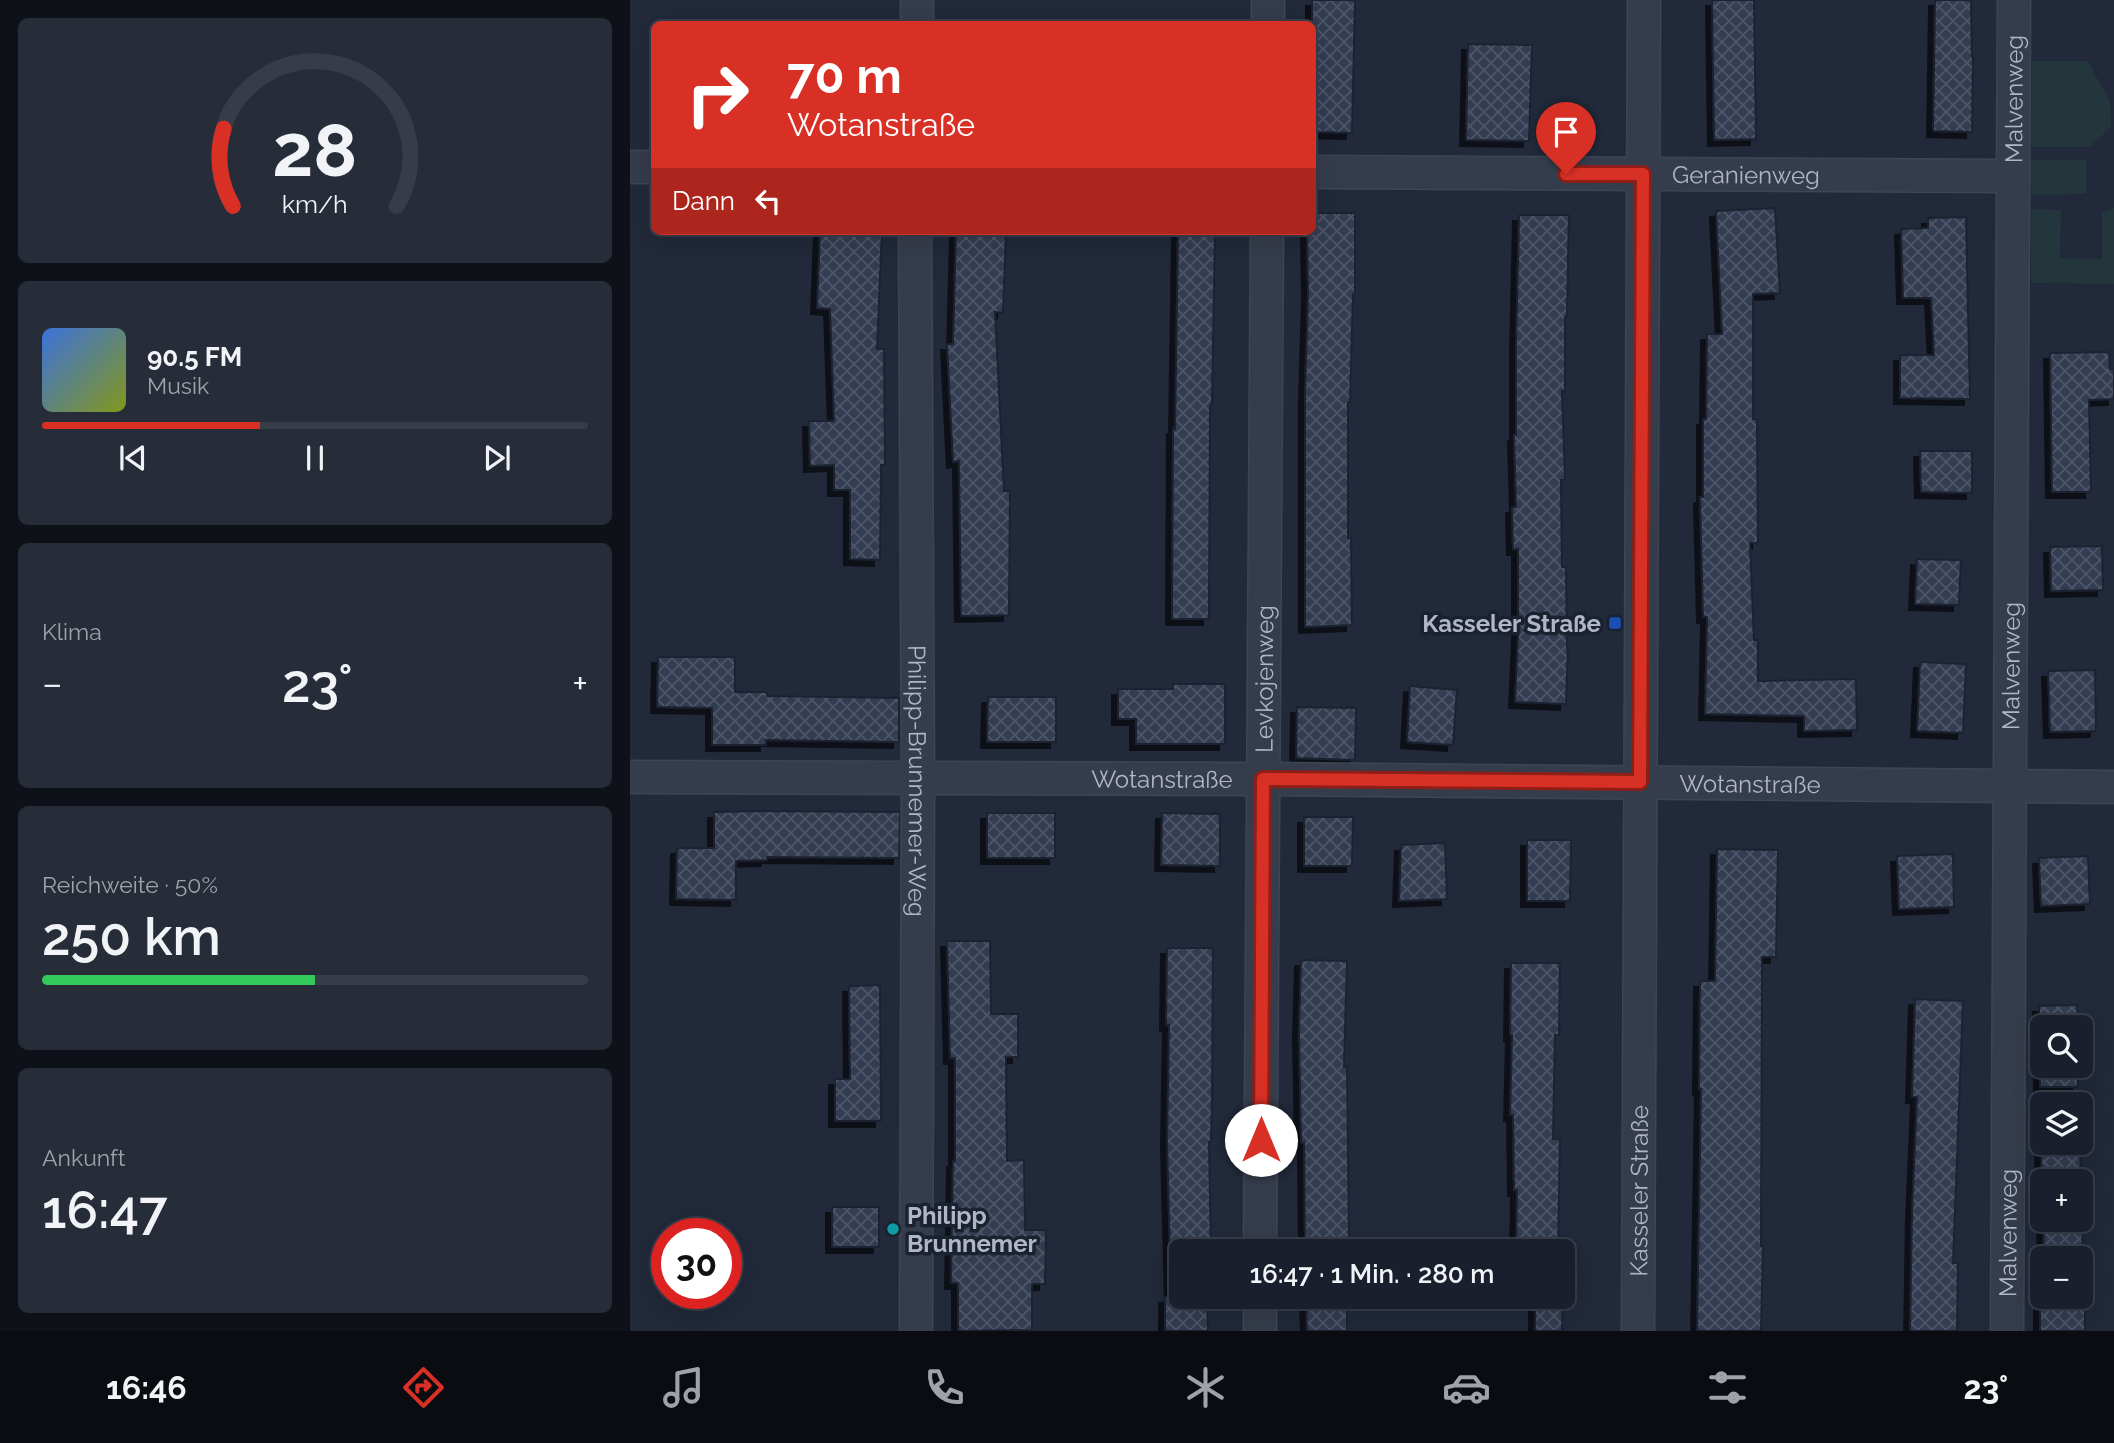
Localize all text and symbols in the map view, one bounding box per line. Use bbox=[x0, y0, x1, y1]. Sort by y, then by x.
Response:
street label: Malvenweg bbox=[1999, 35, 2028, 163]
text: 70 m bbox=[787, 47, 902, 104]
icon: right bbox=[672, 49, 763, 140]
pin bbox=[1536, 102, 1596, 174]
text: Wotanstraße bbox=[787, 106, 975, 143]
text: 28 bbox=[272, 109, 358, 194]
icon: arrive bbox=[1547, 113, 1585, 151]
street label: Geranienweg bbox=[1672, 160, 1820, 189]
icon: left bbox=[749, 182, 787, 220]
text: Dann bbox=[672, 186, 735, 216]
text: km/h bbox=[282, 189, 348, 219]
text: 90.5 FM bbox=[147, 342, 242, 372]
text: Musik bbox=[147, 372, 209, 399]
icon: previous bbox=[114, 439, 152, 477]
icon: pause bbox=[296, 439, 334, 477]
icon: next bbox=[478, 439, 516, 477]
street label: Malvenweg bbox=[1996, 602, 2025, 730]
street label: Levkojenweg bbox=[1249, 605, 1279, 753]
place label: Kasseler Straße bbox=[1422, 609, 1601, 638]
marker: Kasseler Straße bbox=[1607, 615, 1623, 631]
text: Klima bbox=[42, 618, 102, 645]
street label: Philipp-Brunnemer-Weg bbox=[903, 645, 933, 917]
text: 23° bbox=[282, 653, 353, 714]
text: − bbox=[42, 661, 62, 706]
text: + bbox=[572, 661, 588, 706]
street label: Wotanstraße bbox=[1091, 764, 1233, 793]
street label: Wotanstraße bbox=[1679, 768, 1821, 799]
text: Reichweite · 50% bbox=[42, 871, 218, 898]
text: 250 km bbox=[42, 906, 221, 967]
map controls bbox=[2030, 1015, 2093, 1309]
button: search bbox=[2030, 1015, 2093, 1078]
button: layers bbox=[2030, 1092, 2093, 1155]
position arrow bbox=[1224, 1103, 1298, 1177]
street label: Kasseler Straße bbox=[1624, 1105, 1654, 1277]
text: Ankunft bbox=[42, 1144, 125, 1171]
street label: Malvenweg bbox=[1993, 1169, 2022, 1297]
button: + bbox=[2030, 1169, 2093, 1232]
text: 16:47 bbox=[42, 1179, 167, 1240]
place label: Philipp Brunnemer bbox=[907, 1201, 1037, 1258]
speed limit sign: 30 bbox=[651, 1218, 742, 1309]
marker: Philipp Brunnemer bbox=[885, 1221, 901, 1237]
button: − bbox=[2030, 1246, 2093, 1309]
text: 16:47 · 1 Min. · 280 m bbox=[1250, 1259, 1494, 1289]
icon: directions bbox=[399, 1363, 448, 1412]
icon: music bbox=[659, 1363, 708, 1412]
icon: phone bbox=[920, 1363, 969, 1412]
icon: climate bbox=[1181, 1363, 1230, 1412]
icon: car bbox=[1442, 1363, 1491, 1412]
icon: filters bbox=[1703, 1363, 1752, 1412]
text: 16:46 bbox=[106, 1369, 187, 1406]
text: 23° bbox=[1964, 1369, 2008, 1406]

